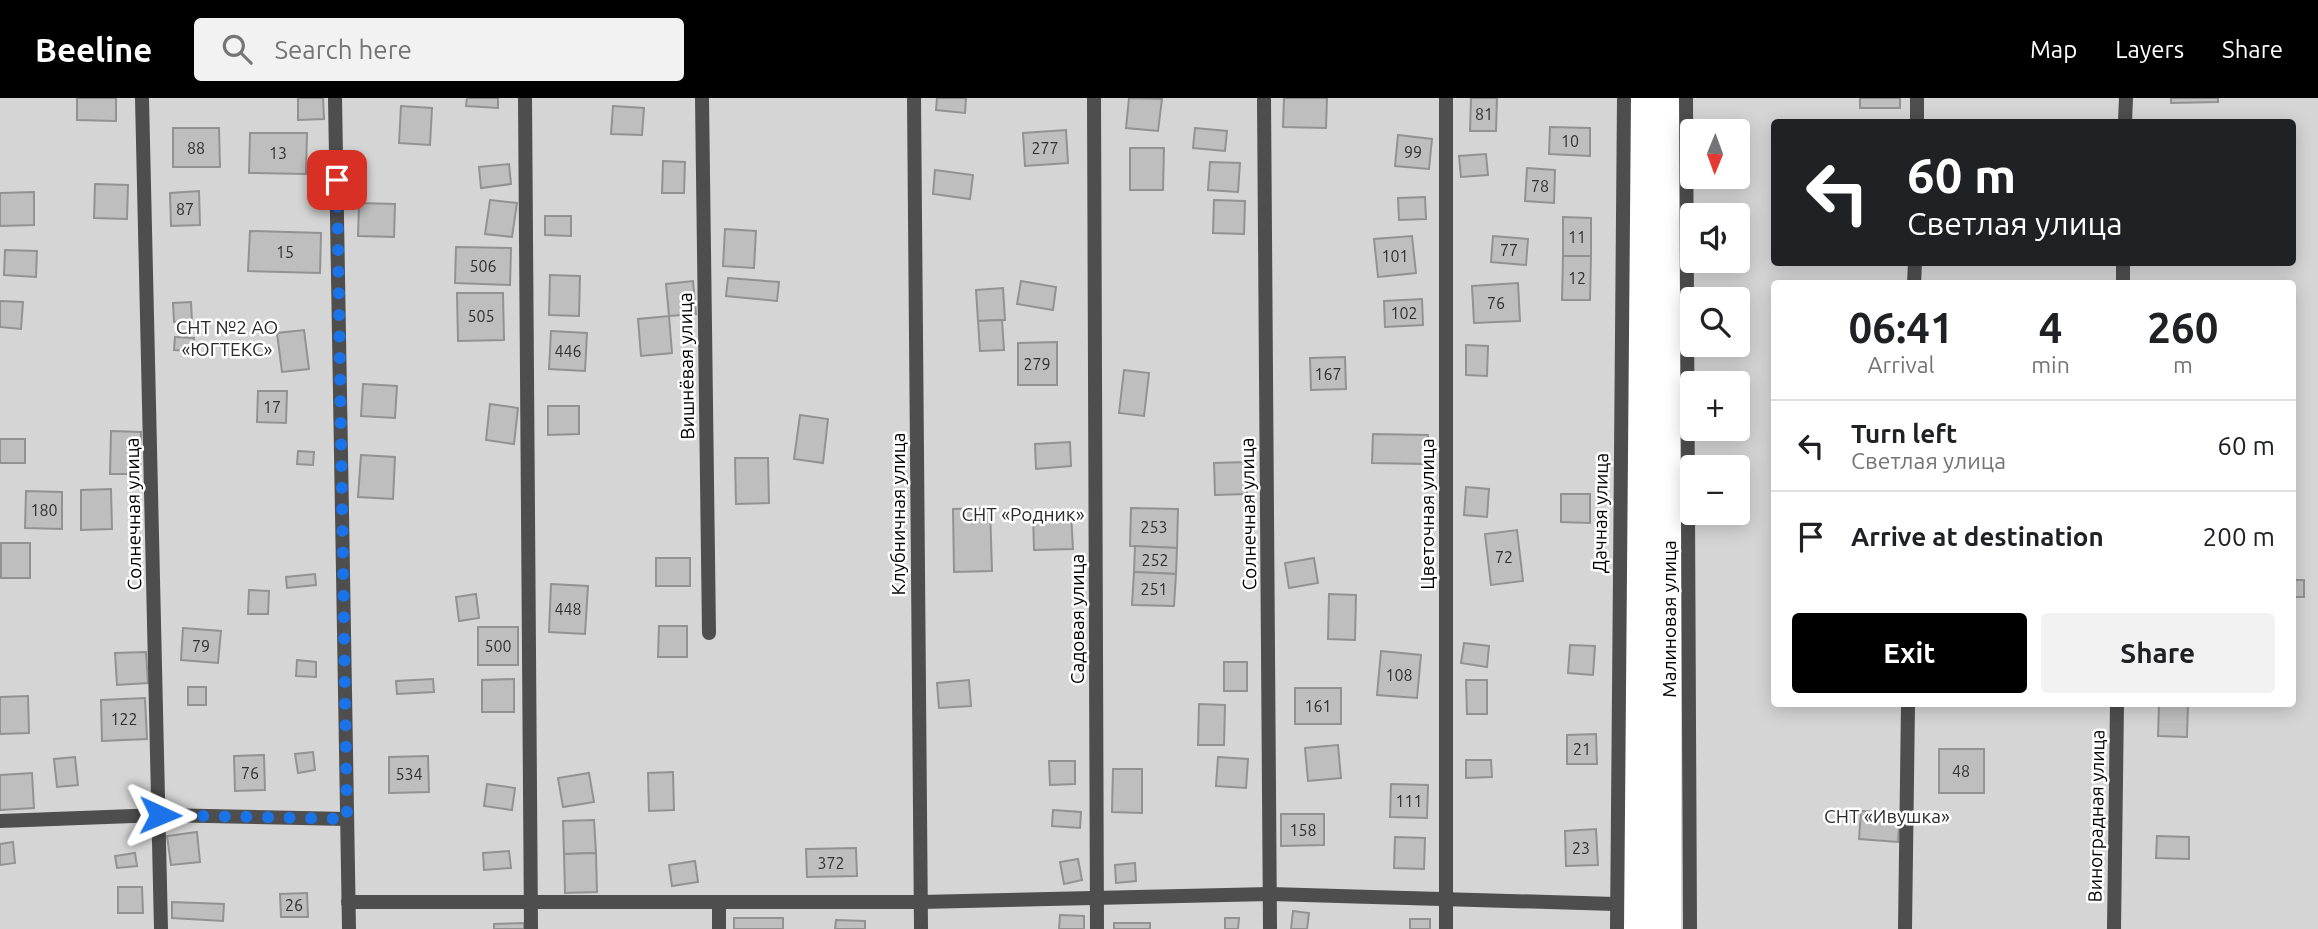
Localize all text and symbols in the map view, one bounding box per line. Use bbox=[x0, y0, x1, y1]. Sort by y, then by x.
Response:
search box bbox=[194, 18, 684, 81]
icon: search bbox=[218, 30, 256, 68]
text: Beeline bbox=[35, 31, 152, 68]
text: Search here bbox=[274, 35, 412, 64]
text: Map bbox=[2030, 36, 2077, 63]
text: Layers bbox=[2115, 36, 2184, 63]
text: Share bbox=[2222, 36, 2283, 63]
house number: 81 bbox=[1475, 105, 1493, 123]
north arrow bbox=[1680, 119, 1750, 189]
map controls bbox=[1680, 119, 1750, 525]
house number: 10 bbox=[1561, 132, 1579, 150]
house number: 88 bbox=[187, 139, 205, 157]
house number: 277 bbox=[1031, 139, 1059, 157]
house number: 99 bbox=[1404, 143, 1422, 161]
house number: 13 bbox=[269, 144, 287, 162]
icon: left bbox=[1792, 147, 1883, 238]
text: 60 m bbox=[1907, 147, 2016, 202]
pin bbox=[307, 150, 367, 210]
icon: arrive bbox=[318, 161, 356, 199]
house number: 78 bbox=[1531, 177, 1549, 195]
house number: 87 bbox=[176, 200, 194, 218]
button: sound bbox=[1680, 203, 1750, 273]
text: Светлая улица bbox=[1907, 205, 2123, 241]
house number: 11 bbox=[1568, 228, 1586, 246]
house number: 77 bbox=[1500, 241, 1518, 259]
house number: 15 bbox=[276, 243, 294, 261]
house number: 101 bbox=[1381, 247, 1409, 265]
house number: 506 bbox=[469, 257, 497, 275]
house number: 12 bbox=[1568, 269, 1586, 287]
button: search bbox=[1680, 287, 1750, 357]
street label: Вишнёвая улица bbox=[674, 292, 698, 440]
house number: 76 bbox=[1487, 294, 1505, 312]
house number: 102 bbox=[1390, 304, 1418, 322]
text: 06:41 bbox=[1849, 304, 1954, 351]
text: 4 bbox=[2039, 304, 2062, 351]
text: 260 bbox=[2147, 304, 2218, 351]
house number: 505 bbox=[467, 307, 495, 325]
park label: СНТ №2 АО «ЮГТЕКС» bbox=[176, 316, 278, 360]
house number: 446 bbox=[554, 342, 582, 360]
text: Arrival bbox=[1868, 352, 1935, 377]
text: min bbox=[2031, 352, 2070, 377]
text: m bbox=[2173, 352, 2193, 377]
house number: 279 bbox=[1023, 355, 1051, 373]
house number: 167 bbox=[1314, 365, 1342, 383]
button: + bbox=[1680, 371, 1750, 441]
house number: 17 bbox=[263, 398, 281, 416]
text: Turn left bbox=[1851, 419, 1957, 448]
icon: left bbox=[1792, 427, 1830, 465]
text: 60 m bbox=[2217, 431, 2275, 460]
street label: Клубничная улица bbox=[887, 432, 909, 596]
street label: Солнечная улица bbox=[121, 437, 145, 591]
street label: Солнечная улица bbox=[1236, 437, 1260, 591]
street label: Цветочная улица bbox=[1416, 438, 1438, 590]
text: Светлая улица bbox=[1851, 448, 2006, 473]
street label: Дачная улица bbox=[1588, 453, 1612, 573]
button: − bbox=[1680, 455, 1750, 525]
house number: 180 bbox=[30, 501, 58, 519]
park label: СНТ «Родник» bbox=[961, 503, 1085, 525]
house number: 253 bbox=[1140, 518, 1168, 536]
icon: arrive bbox=[1792, 518, 1830, 556]
text: Arrive at destination bbox=[1851, 522, 2104, 551]
text: 200 m bbox=[2203, 522, 2275, 551]
street label: Малиновая улица bbox=[1658, 540, 1680, 698]
house number: 72 bbox=[1495, 548, 1513, 566]
house number: 252 bbox=[1141, 551, 1169, 569]
street label: Садовая улица bbox=[1066, 554, 1088, 684]
house number: 251 bbox=[1140, 580, 1168, 598]
house number: 448 bbox=[554, 600, 582, 618]
button: Exit bbox=[1792, 613, 2027, 693]
button: Share bbox=[2041, 613, 2275, 693]
house number: 79 bbox=[192, 637, 210, 655]
house number: 500 bbox=[484, 637, 512, 655]
house number: 108 bbox=[1385, 666, 1413, 684]
house number: 161 bbox=[1304, 697, 1332, 715]
house number: 122 bbox=[110, 710, 138, 728]
street label: Виноградная улица bbox=[2083, 730, 2109, 902]
house number: 21 bbox=[1573, 740, 1591, 758]
house number: 48 bbox=[1952, 762, 1970, 780]
house number: 76 bbox=[241, 764, 259, 782]
house number: 534 bbox=[395, 765, 423, 783]
position arrow bbox=[123, 778, 197, 852]
house number: 111 bbox=[1395, 792, 1423, 810]
park label: СНТ «Ивушка» bbox=[1824, 805, 1950, 827]
house number: 158 bbox=[1289, 821, 1317, 839]
house number: 23 bbox=[1572, 839, 1590, 857]
house number: 372 bbox=[817, 854, 845, 872]
house number: 26 bbox=[285, 896, 303, 914]

